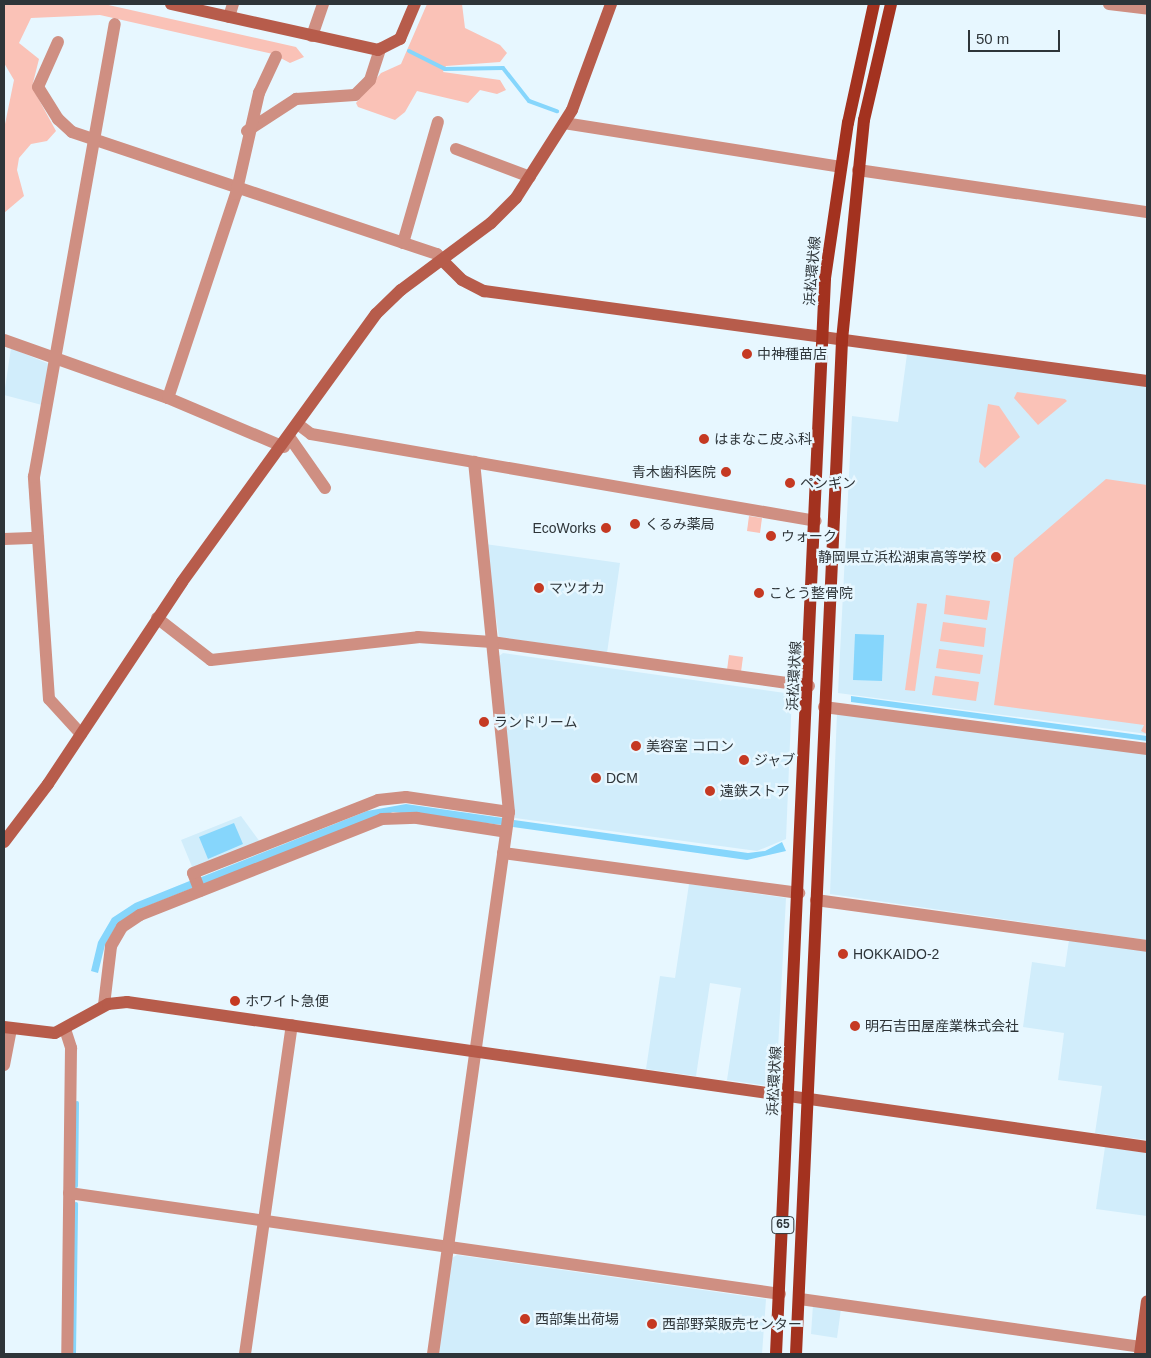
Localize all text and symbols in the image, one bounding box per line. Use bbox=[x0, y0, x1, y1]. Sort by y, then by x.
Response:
scale bar bbox=[971, 20, 1064, 52]
text: 50 m bbox=[976, 30, 1009, 47]
street label: 浜松環状線 bbox=[801, 235, 823, 307]
place label: 中神種苗店 bbox=[757, 346, 827, 362]
marker: 中神種苗店 bbox=[741, 348, 753, 360]
place label: はまなこ皮ふ科 bbox=[714, 431, 812, 447]
marker: はまなこ皮ふ科 bbox=[698, 433, 710, 445]
place label: 青木歯科医院 bbox=[632, 464, 716, 480]
marker: 青木歯科医院 bbox=[720, 466, 732, 478]
place label: ペンギン bbox=[800, 475, 856, 491]
marker: ペンギン bbox=[784, 477, 796, 489]
place label: くるみ薬局 bbox=[645, 516, 715, 532]
marker: くるみ薬局 bbox=[629, 518, 641, 530]
place label: EcoWorks bbox=[532, 520, 596, 536]
marker: EcoWorks bbox=[600, 522, 612, 534]
place label: ウォーク bbox=[781, 528, 837, 544]
marker: ウォーク bbox=[765, 530, 777, 542]
place label: 静岡県立浜松湖東高等学校 bbox=[818, 549, 986, 565]
marker: 静岡県立浜松湖東高等学校 bbox=[990, 551, 1002, 563]
place label: マツオカ bbox=[549, 580, 605, 596]
marker: マツオカ bbox=[533, 582, 545, 594]
place label: ことう整骨院 bbox=[769, 585, 853, 601]
marker: ことう整骨院 bbox=[753, 587, 765, 599]
street label: 浜松環状線 bbox=[784, 641, 804, 711]
place label: ランドリーム bbox=[494, 714, 578, 730]
marker: ランドリーム bbox=[478, 716, 490, 728]
place label: 美容室 コロン bbox=[646, 738, 734, 754]
marker: 美容室 コロン bbox=[630, 740, 642, 752]
place label: ジャブ bbox=[754, 752, 796, 768]
marker: ジャブ bbox=[738, 754, 750, 766]
place label: DCM bbox=[606, 770, 638, 786]
marker: DCM bbox=[590, 772, 602, 784]
place label: 遠鉄ストア bbox=[720, 783, 790, 799]
marker: 遠鉄ストア bbox=[704, 785, 716, 797]
place label: HOKKAIDO-2 bbox=[853, 946, 939, 962]
marker: HOKKAIDO-2 bbox=[837, 948, 849, 960]
place label: ホワイト急便 bbox=[245, 993, 329, 1009]
marker: ホワイト急便 bbox=[229, 995, 241, 1007]
place label: 明石吉田屋産業株式会社 bbox=[865, 1018, 1019, 1034]
marker: 明石吉田屋産業株式会社 bbox=[849, 1020, 861, 1032]
street label: 浜松環状線 bbox=[764, 1046, 784, 1116]
road number: 65 bbox=[770, 1216, 796, 1234]
place label: 西部集出荷場 bbox=[535, 1311, 619, 1327]
marker: 西部集出荷場 bbox=[519, 1313, 531, 1325]
place label: 西部野菜販売センター bbox=[662, 1316, 802, 1332]
marker: 西部野菜販売センター bbox=[646, 1318, 658, 1330]

